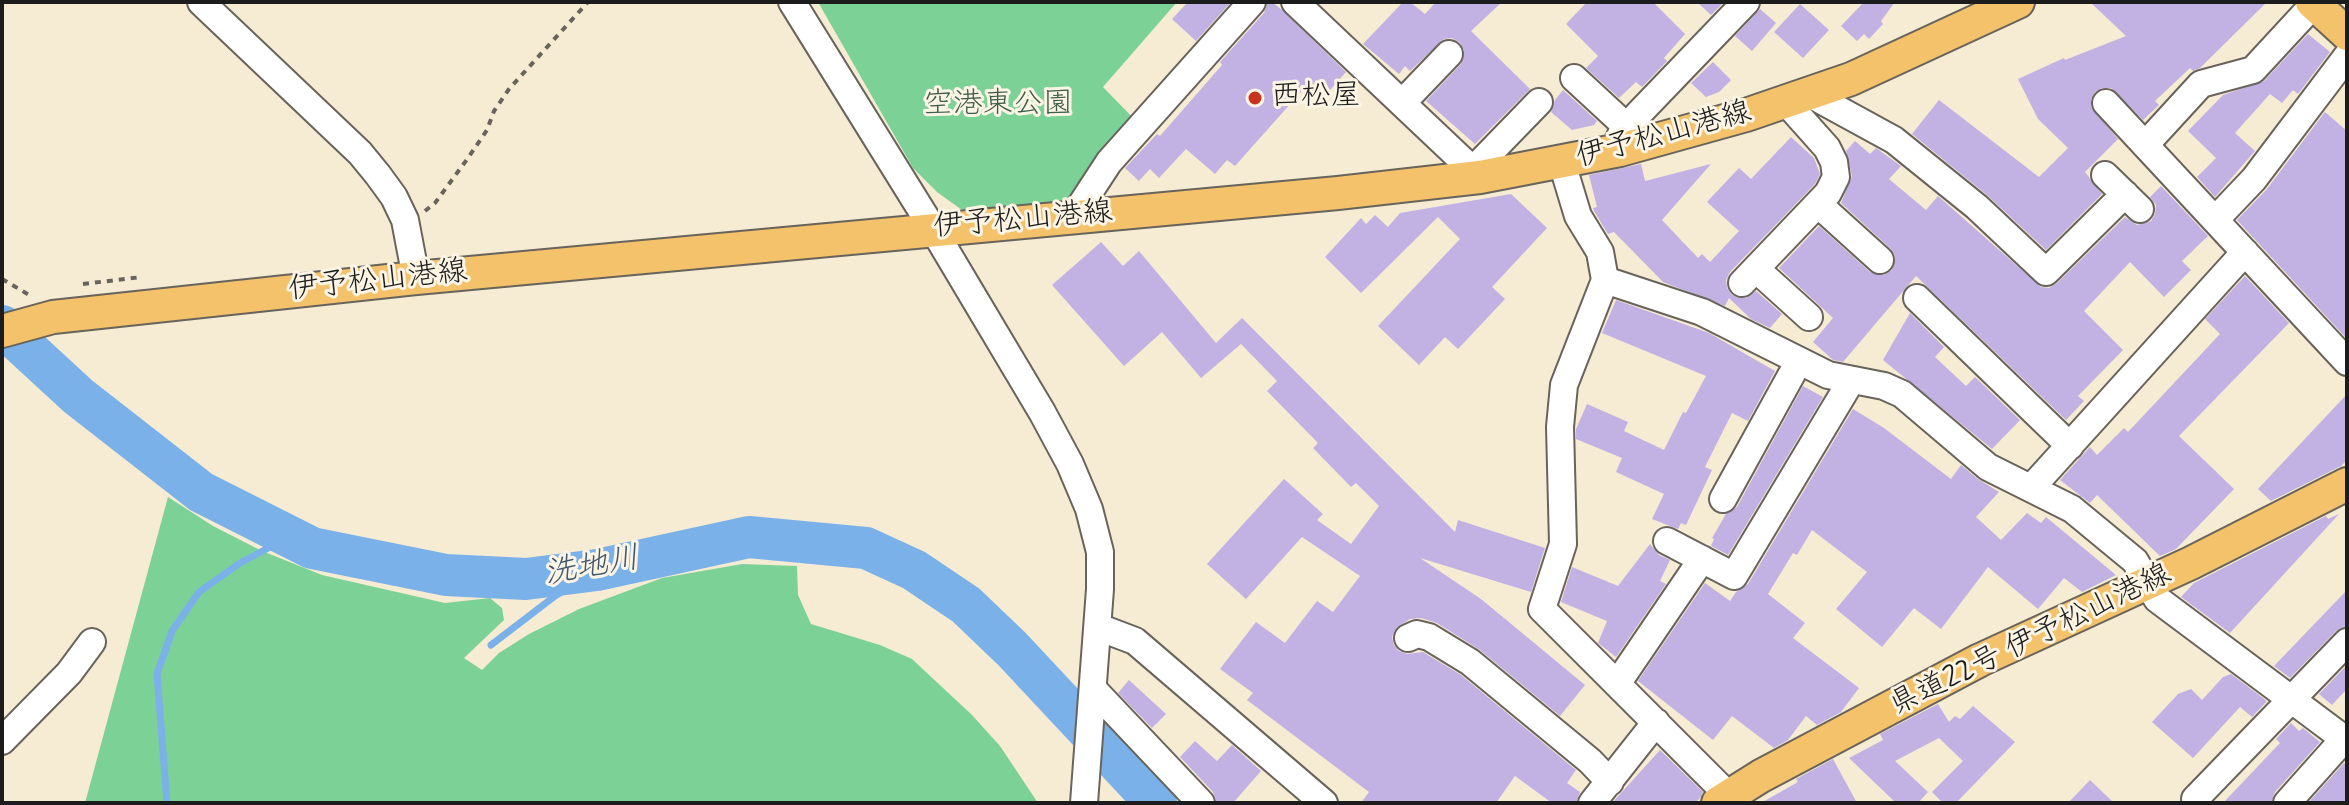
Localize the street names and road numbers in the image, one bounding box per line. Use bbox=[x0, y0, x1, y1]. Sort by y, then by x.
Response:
street label: 伊予松山港線 bbox=[1572, 95, 1756, 177]
street label: 伊予松山港線 bbox=[932, 195, 1114, 247]
street label: 伊予松山港線 bbox=[287, 255, 469, 309]
street label: 県道22号 伊予松山港線 bbox=[1884, 557, 2178, 725]

